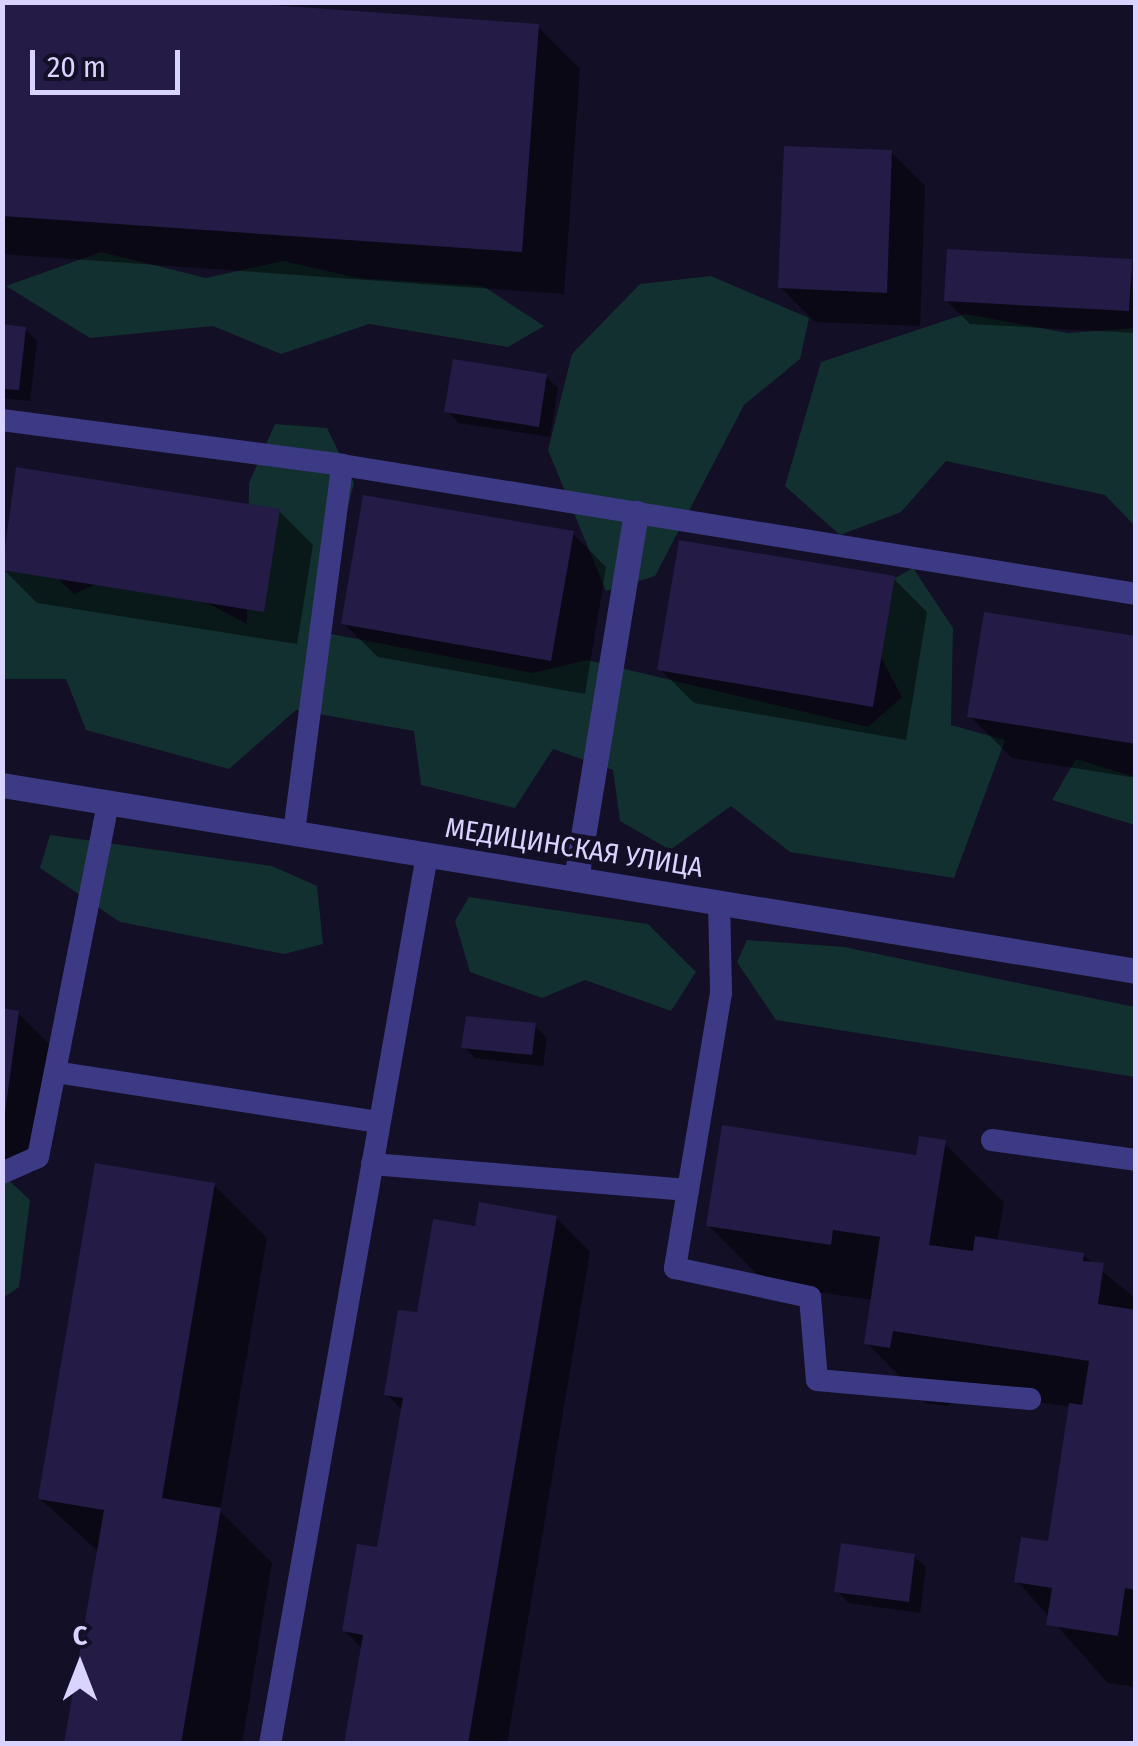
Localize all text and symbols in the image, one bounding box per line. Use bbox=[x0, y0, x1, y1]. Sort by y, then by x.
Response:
scale bar bbox=[35, 30, 185, 92]
text: 20 m bbox=[47, 49, 106, 85]
street label: МЕДИЦИНСКАЯ УЛИЦА bbox=[443, 811, 705, 885]
north arrow bbox=[30, 1616, 130, 1716]
text: С bbox=[73, 1619, 87, 1652]

